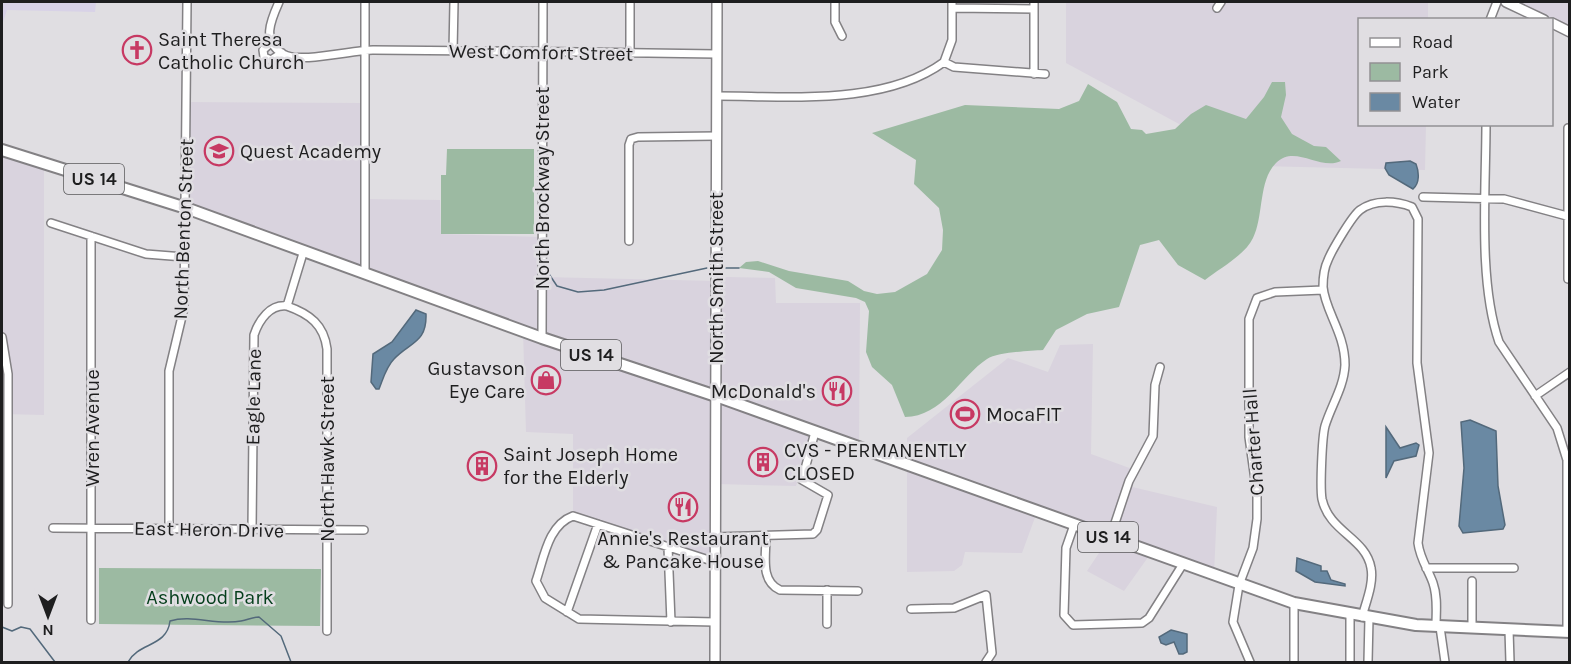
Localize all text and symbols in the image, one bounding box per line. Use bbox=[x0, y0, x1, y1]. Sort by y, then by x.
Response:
legend bbox=[1358, 18, 1553, 126]
place label: Saint Theresa Catholic Church bbox=[158, 28, 304, 74]
text: Road bbox=[1412, 31, 1453, 53]
church icon: Saint Theresa Catholic Church bbox=[121, 34, 153, 66]
street label: West Comfort Street bbox=[449, 39, 634, 66]
text: Park bbox=[1412, 61, 1449, 83]
street label: North Brockway Street bbox=[531, 86, 554, 289]
text: Water bbox=[1412, 91, 1460, 113]
school or university icon: Quest Academy bbox=[203, 135, 235, 167]
street label: North Benton Street bbox=[169, 138, 198, 320]
place label: Quest Academy bbox=[240, 140, 381, 163]
road number: US 14 bbox=[64, 164, 124, 194]
street label: North Smith Street bbox=[705, 191, 728, 364]
road number: US 14 bbox=[561, 340, 621, 370]
street label: Eagle Lane bbox=[241, 348, 266, 446]
place label: Gustavson Eye Care bbox=[427, 357, 525, 403]
shop icon: Gustavson Eye Care bbox=[530, 364, 562, 396]
street label: Wren Avenue bbox=[81, 369, 104, 487]
restaurant icon: McDonald's bbox=[821, 375, 853, 407]
street label: North Hawk Street bbox=[316, 376, 339, 542]
place label: McDonald's bbox=[711, 380, 816, 403]
street label: Charter Hall bbox=[1238, 387, 1269, 497]
sports icon: MocaFIT bbox=[949, 398, 981, 430]
place label: MocaFIT bbox=[986, 403, 1061, 426]
place label: CVS - PERMANENTLY CLOSED bbox=[784, 439, 967, 485]
place label: Saint Joseph Home for the Elderly bbox=[503, 443, 678, 489]
building icon: CVS - PERMANENTLY CLOSED bbox=[747, 446, 779, 478]
building icon: Saint Joseph Home for the Elderly bbox=[466, 450, 498, 482]
restaurant icon: Annie's Restaurant & Pancake House bbox=[667, 491, 699, 523]
street label: East Heron Drive bbox=[134, 517, 284, 542]
road number: US 14 bbox=[1078, 522, 1138, 552]
place label: Annie's Restaurant & Pancake House bbox=[597, 527, 769, 573]
north arrow bbox=[18, 586, 78, 646]
park label: Ashwood Park bbox=[146, 586, 274, 609]
text: N bbox=[42, 621, 54, 640]

